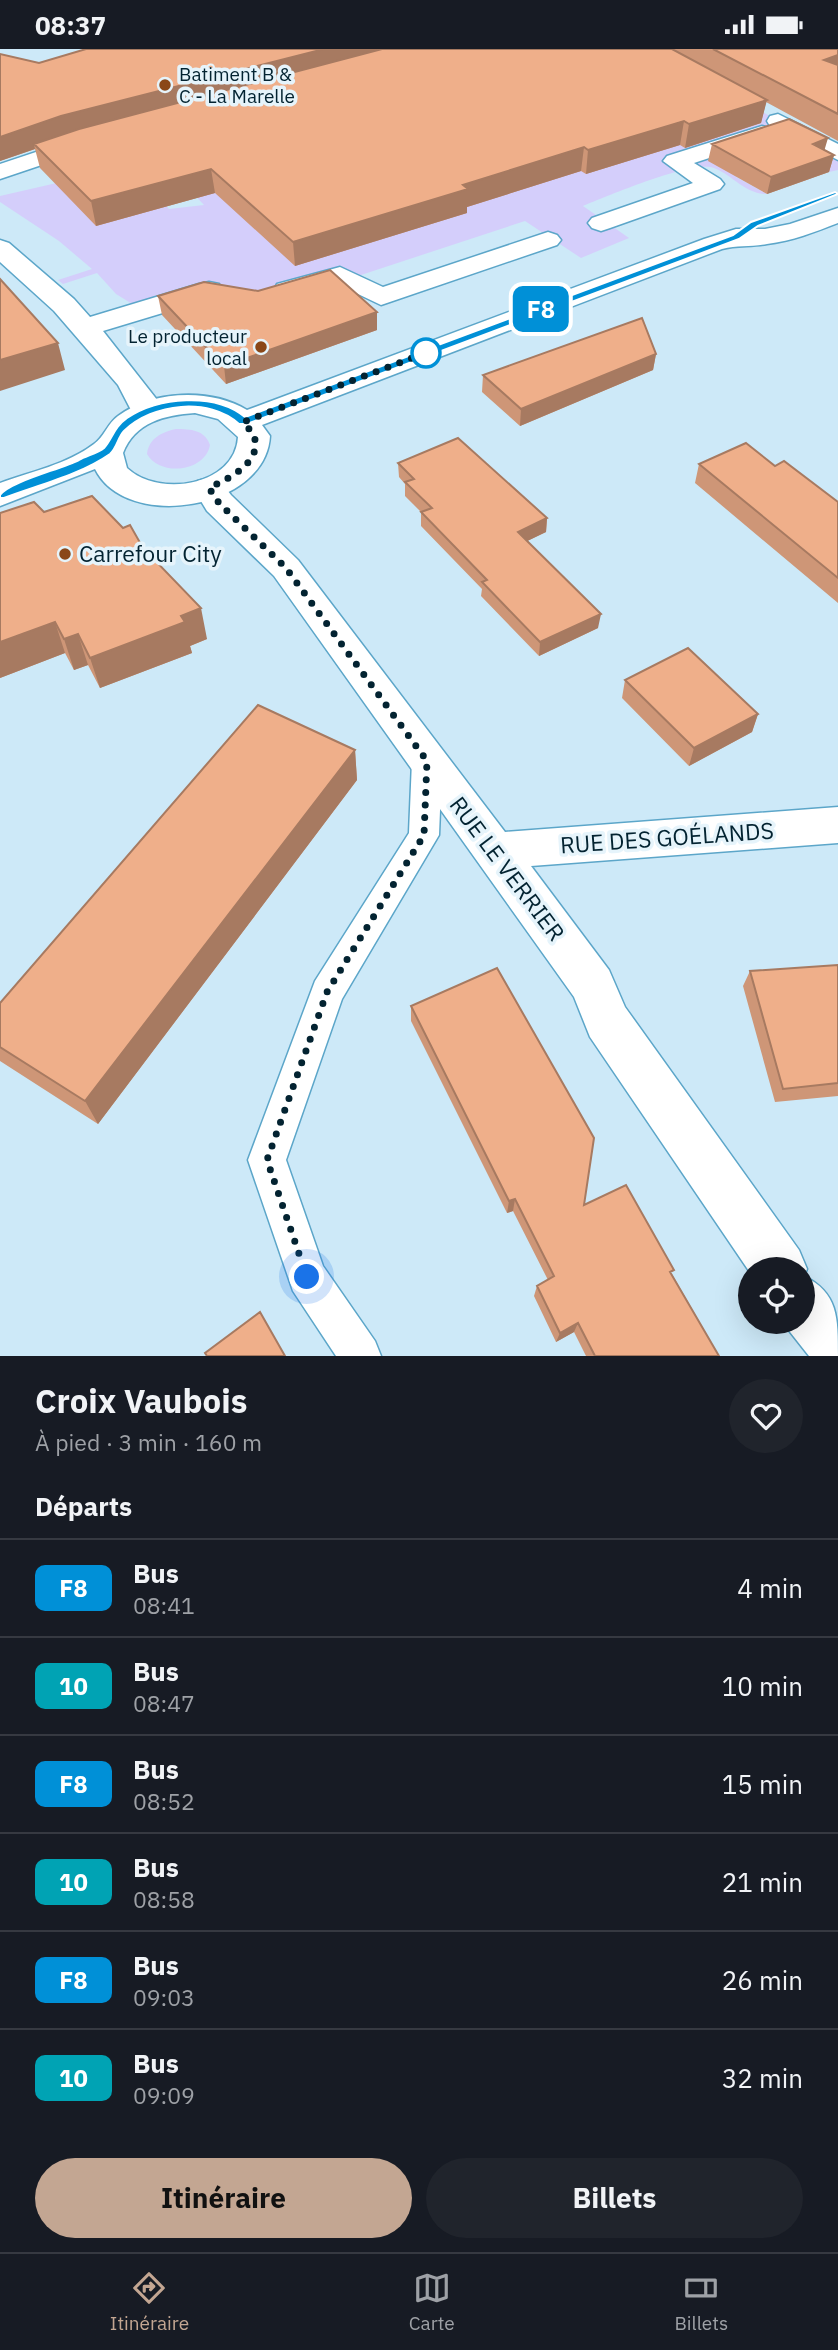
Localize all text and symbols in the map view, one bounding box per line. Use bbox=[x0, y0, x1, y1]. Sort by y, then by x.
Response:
text: 08:37 bbox=[35, 8, 106, 42]
place label: Batiment B & C - La Marelle bbox=[179, 62, 295, 108]
marker: Batiment B & C - La Marelle bbox=[157, 77, 173, 93]
line badge: F8 bbox=[510, 286, 572, 332]
text: F8 bbox=[527, 293, 555, 325]
place label: Le producteur local bbox=[128, 324, 247, 370]
unlabelled marker bbox=[411, 338, 441, 368]
marker: Le producteur local bbox=[253, 339, 269, 355]
place label: Carrefour City bbox=[79, 538, 222, 568]
marker: Carrefour City bbox=[57, 546, 73, 562]
street label: RUE LE VERRIER bbox=[444, 790, 572, 947]
street label: RUE DES GOÉLANDS bbox=[559, 815, 775, 859]
map controls bbox=[738, 1257, 815, 1334]
button: locate bbox=[738, 1257, 815, 1334]
your location bbox=[289, 1259, 324, 1294]
text: Croix Vaubois bbox=[35, 1379, 247, 1422]
button: heart bbox=[729, 1379, 803, 1453]
text: À pied · 3 min · 160 m bbox=[35, 1427, 262, 1457]
text: Départs bbox=[35, 1489, 132, 1523]
text: Bus bbox=[133, 1556, 179, 1590]
text: 4 min bbox=[737, 1571, 803, 1605]
text: F8 bbox=[59, 1572, 88, 1604]
text: 08:41 bbox=[133, 1590, 195, 1620]
text: Bus bbox=[133, 1654, 179, 1688]
text: 10 min bbox=[722, 1669, 803, 1703]
text: 10 bbox=[59, 1670, 88, 1702]
text: 08:47 bbox=[133, 1688, 195, 1718]
text: Bus bbox=[133, 1752, 179, 1786]
text: 15 min bbox=[722, 1767, 803, 1801]
text: F8 bbox=[59, 1768, 88, 1800]
text: 08:52 bbox=[133, 1786, 195, 1816]
text: Bus bbox=[133, 1850, 179, 1884]
text: 21 min bbox=[722, 1865, 803, 1899]
text: 10 bbox=[59, 1866, 88, 1898]
text: 08:58 bbox=[133, 1884, 195, 1914]
text: Bus bbox=[133, 1948, 179, 1982]
text: 26 min bbox=[722, 1963, 803, 1997]
text: F8 bbox=[59, 1964, 88, 1996]
text: 09:03 bbox=[133, 1982, 195, 2012]
text: Bus bbox=[133, 2046, 179, 2080]
text: 32 min bbox=[722, 2061, 803, 2095]
text: 10 bbox=[59, 2062, 88, 2094]
text: 09:09 bbox=[133, 2080, 195, 2110]
button: Itinéraire bbox=[35, 2158, 412, 2238]
button: Billets bbox=[426, 2158, 803, 2238]
tab: Itinéraire bbox=[110, 2269, 189, 2335]
tab: Carte bbox=[409, 2269, 455, 2335]
tab: Billets bbox=[674, 2269, 728, 2335]

